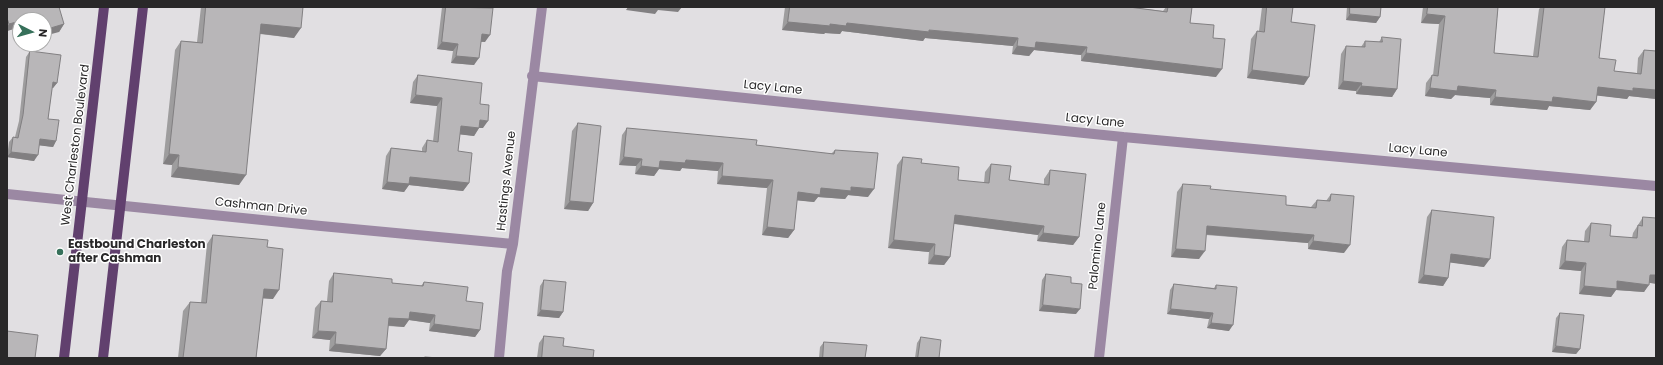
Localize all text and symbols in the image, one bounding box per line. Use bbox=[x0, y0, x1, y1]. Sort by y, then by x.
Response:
north arrow bbox=[12, 12, 52, 52]
text: N bbox=[35, 28, 51, 38]
street label: West Charleston Boulevard bbox=[59, 63, 93, 227]
street label: Lacy Lane bbox=[743, 78, 803, 98]
street label: Lacy Lane bbox=[1065, 111, 1125, 131]
street label: Hastings Avenue bbox=[495, 130, 519, 232]
street label: Lacy Lane bbox=[1388, 141, 1448, 161]
street label: Cashman Drive bbox=[214, 195, 308, 219]
street label: Palomino Lane bbox=[1086, 201, 1110, 291]
place label: Eastbound Charleston after Cashman bbox=[68, 238, 206, 266]
marker: Eastbound Charleston after Cashman bbox=[55, 247, 65, 257]

